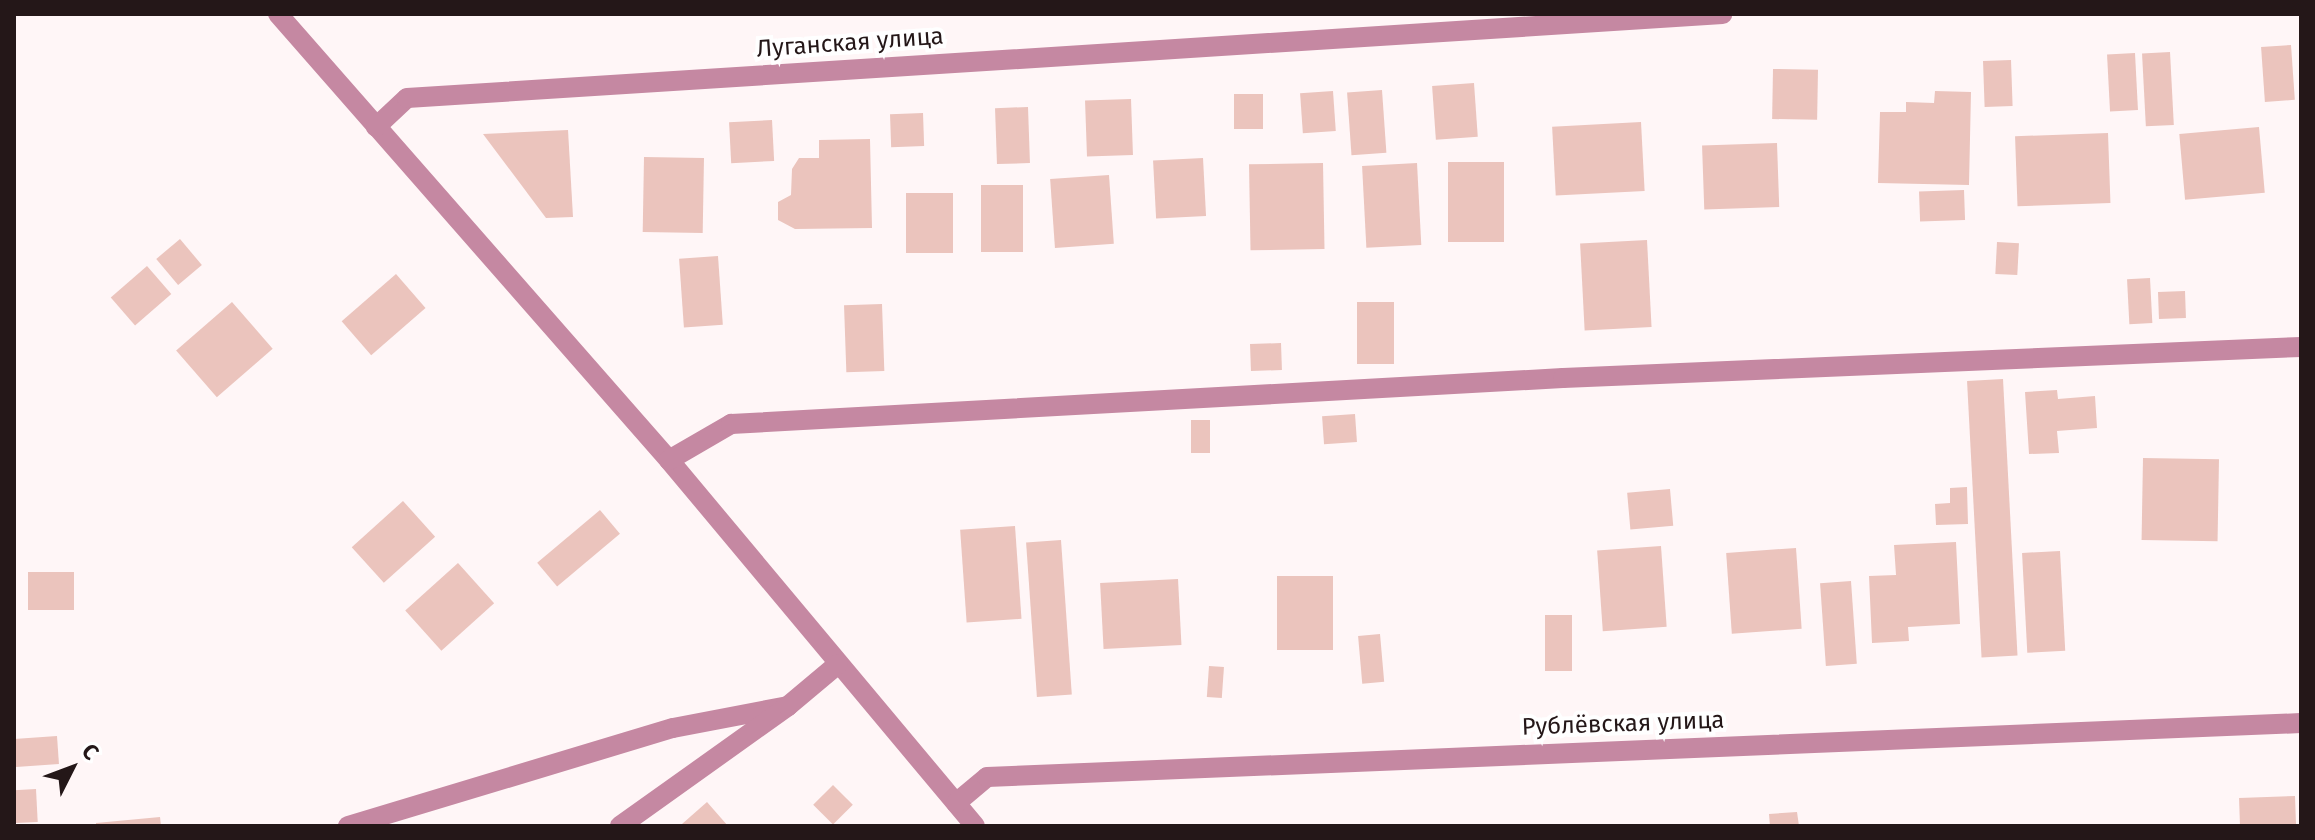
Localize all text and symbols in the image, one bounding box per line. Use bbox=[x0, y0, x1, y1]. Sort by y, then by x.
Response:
street label: Луганская улица bbox=[756, 22, 944, 64]
street label: Рублёвская улица bbox=[1521, 706, 1725, 742]
north arrow bbox=[32, 728, 112, 808]
text: С bbox=[76, 738, 104, 765]

